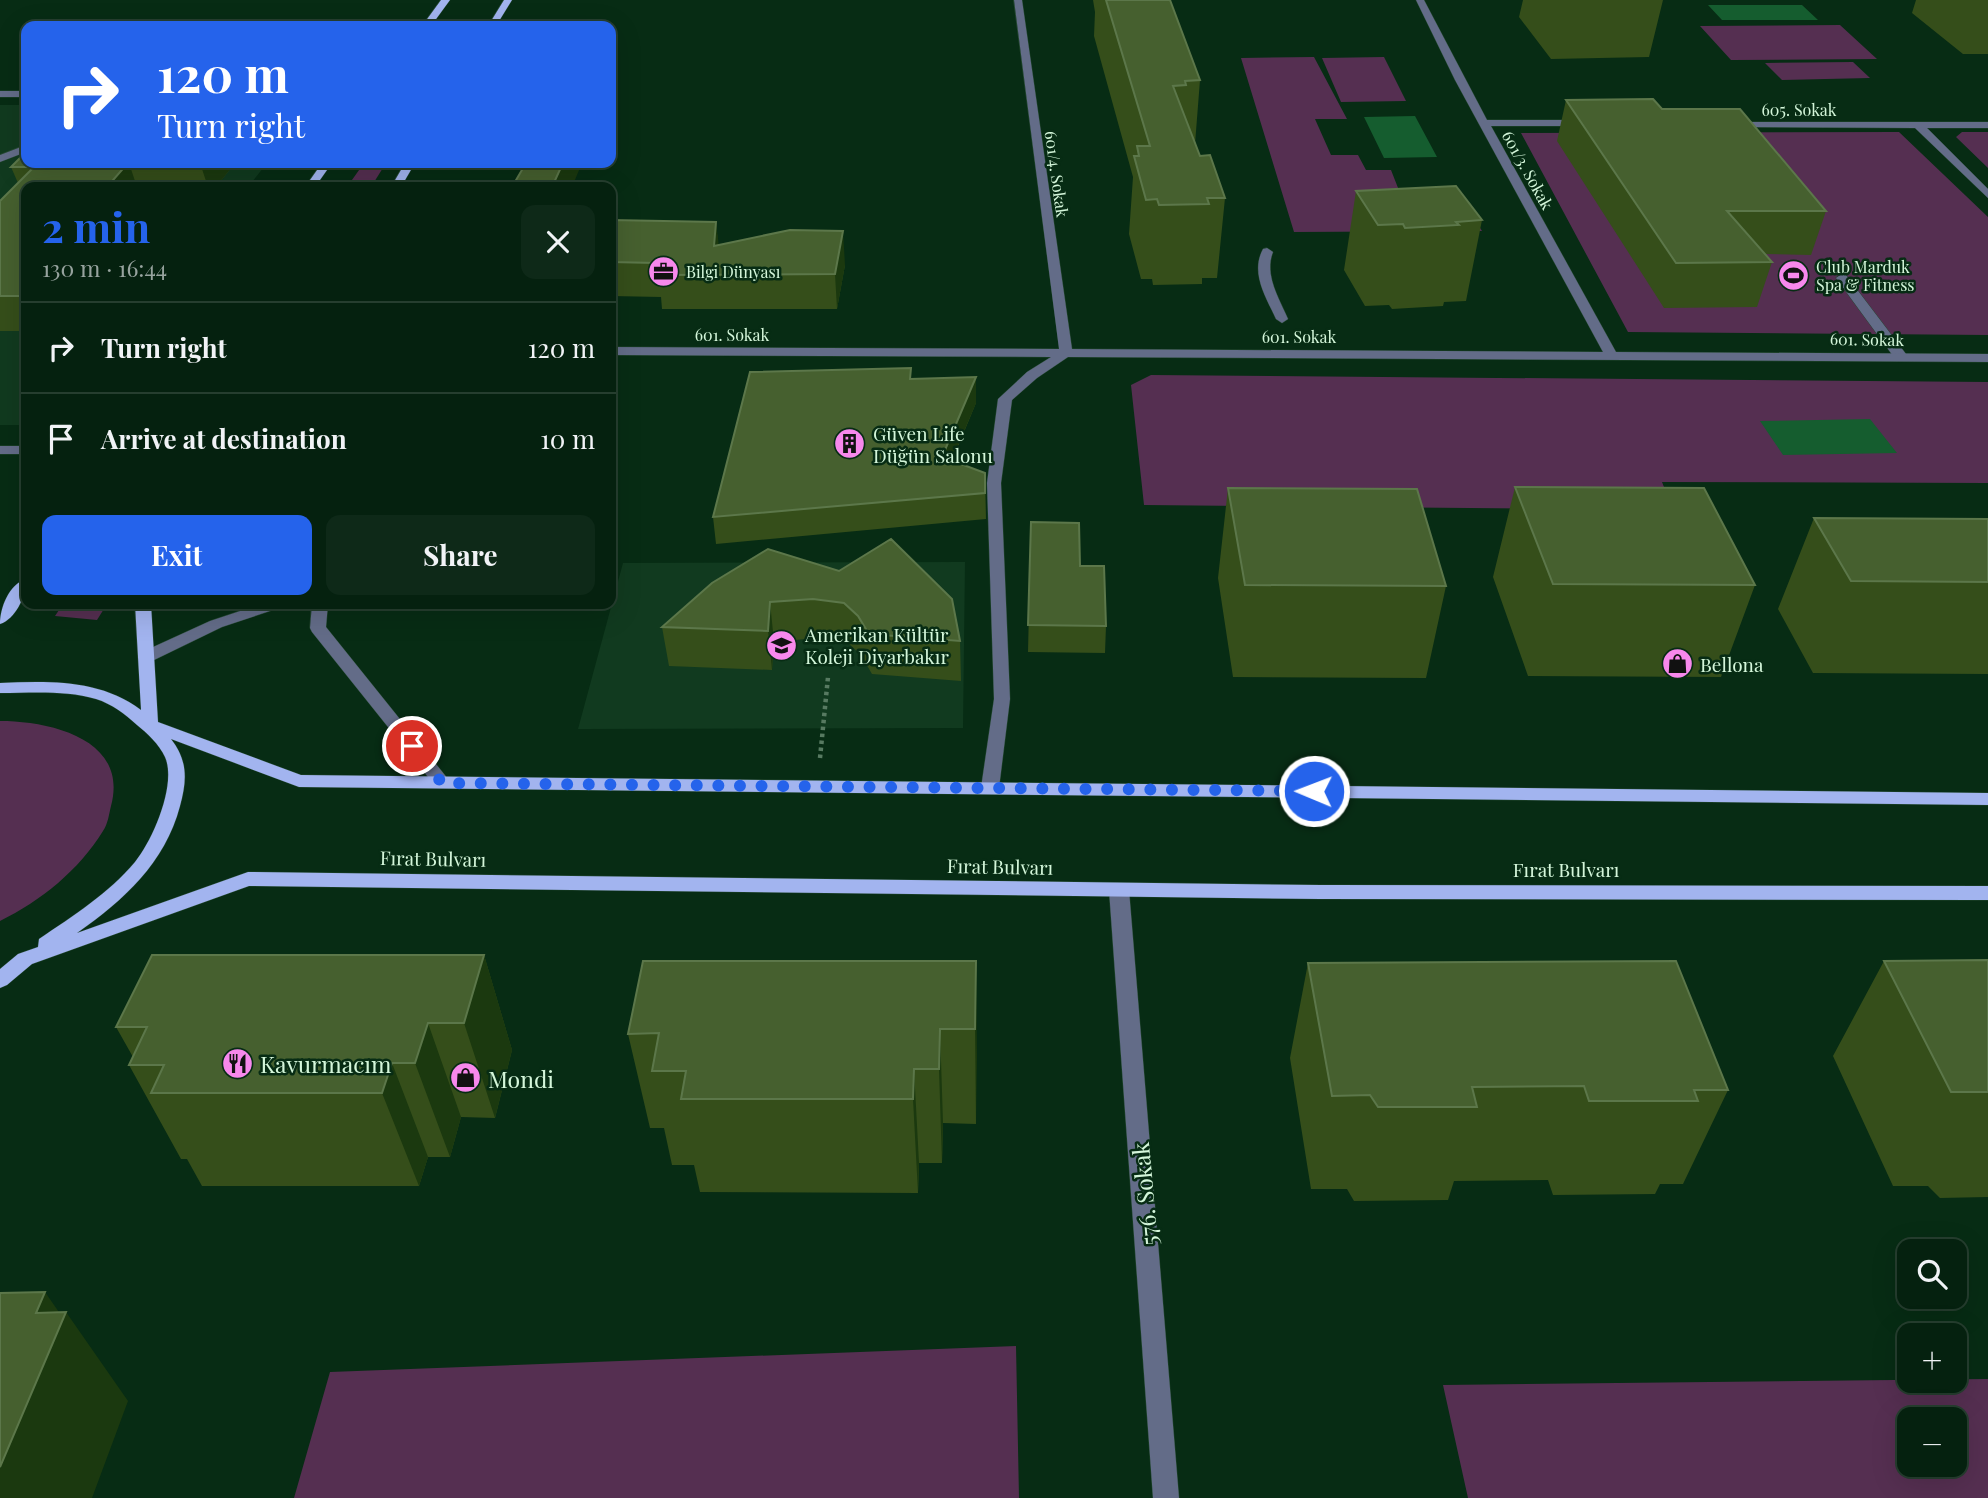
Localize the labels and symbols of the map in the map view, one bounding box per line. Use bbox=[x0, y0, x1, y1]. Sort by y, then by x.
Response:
street label: 605. Sokak bbox=[1761, 99, 1837, 120]
street label: 601/3. Sokak bbox=[1498, 127, 1558, 213]
street label: 601/4. Sokak bbox=[1041, 129, 1073, 219]
office icon: Bilgi Dünyası bbox=[646, 254, 680, 288]
place label: Club Marduk Spa & Fitness bbox=[1816, 256, 1914, 295]
sports icon: Club Marduk Spa & Fitness bbox=[1776, 258, 1810, 292]
place label: Bilgi Dünyası bbox=[686, 261, 781, 282]
street label: 601. Sokak bbox=[695, 324, 769, 345]
street label: 601. Sokak bbox=[1262, 326, 1336, 347]
street label: 601. Sokak bbox=[1830, 328, 1905, 350]
place label: Güven Life Düğün Salonu bbox=[873, 420, 993, 468]
building icon: Güven Life Düğün Salonu bbox=[833, 427, 867, 461]
place label: Amerikan Kültür Koleji Diyarbakır bbox=[804, 621, 949, 669]
school or university icon: Amerikan Kültür Koleji Diyarbakır bbox=[765, 628, 799, 662]
shop icon: Bellona bbox=[1660, 647, 1694, 681]
place label: Bellona bbox=[1700, 651, 1764, 677]
pin bbox=[382, 716, 442, 776]
position arrow bbox=[1277, 754, 1351, 828]
street label: Fırat Bulvarı bbox=[380, 844, 487, 872]
street label: Fırat Bulvarı bbox=[947, 852, 1054, 880]
street label: Fırat Bulvarı bbox=[1513, 856, 1620, 882]
restaurant icon: Kavurmacım bbox=[220, 1046, 254, 1080]
place label: Kavurmacım bbox=[260, 1048, 392, 1079]
shop icon: Mondi bbox=[448, 1061, 482, 1095]
place label: Mondi bbox=[488, 1063, 554, 1094]
street label: 576. Sokak bbox=[1124, 1141, 1164, 1247]

